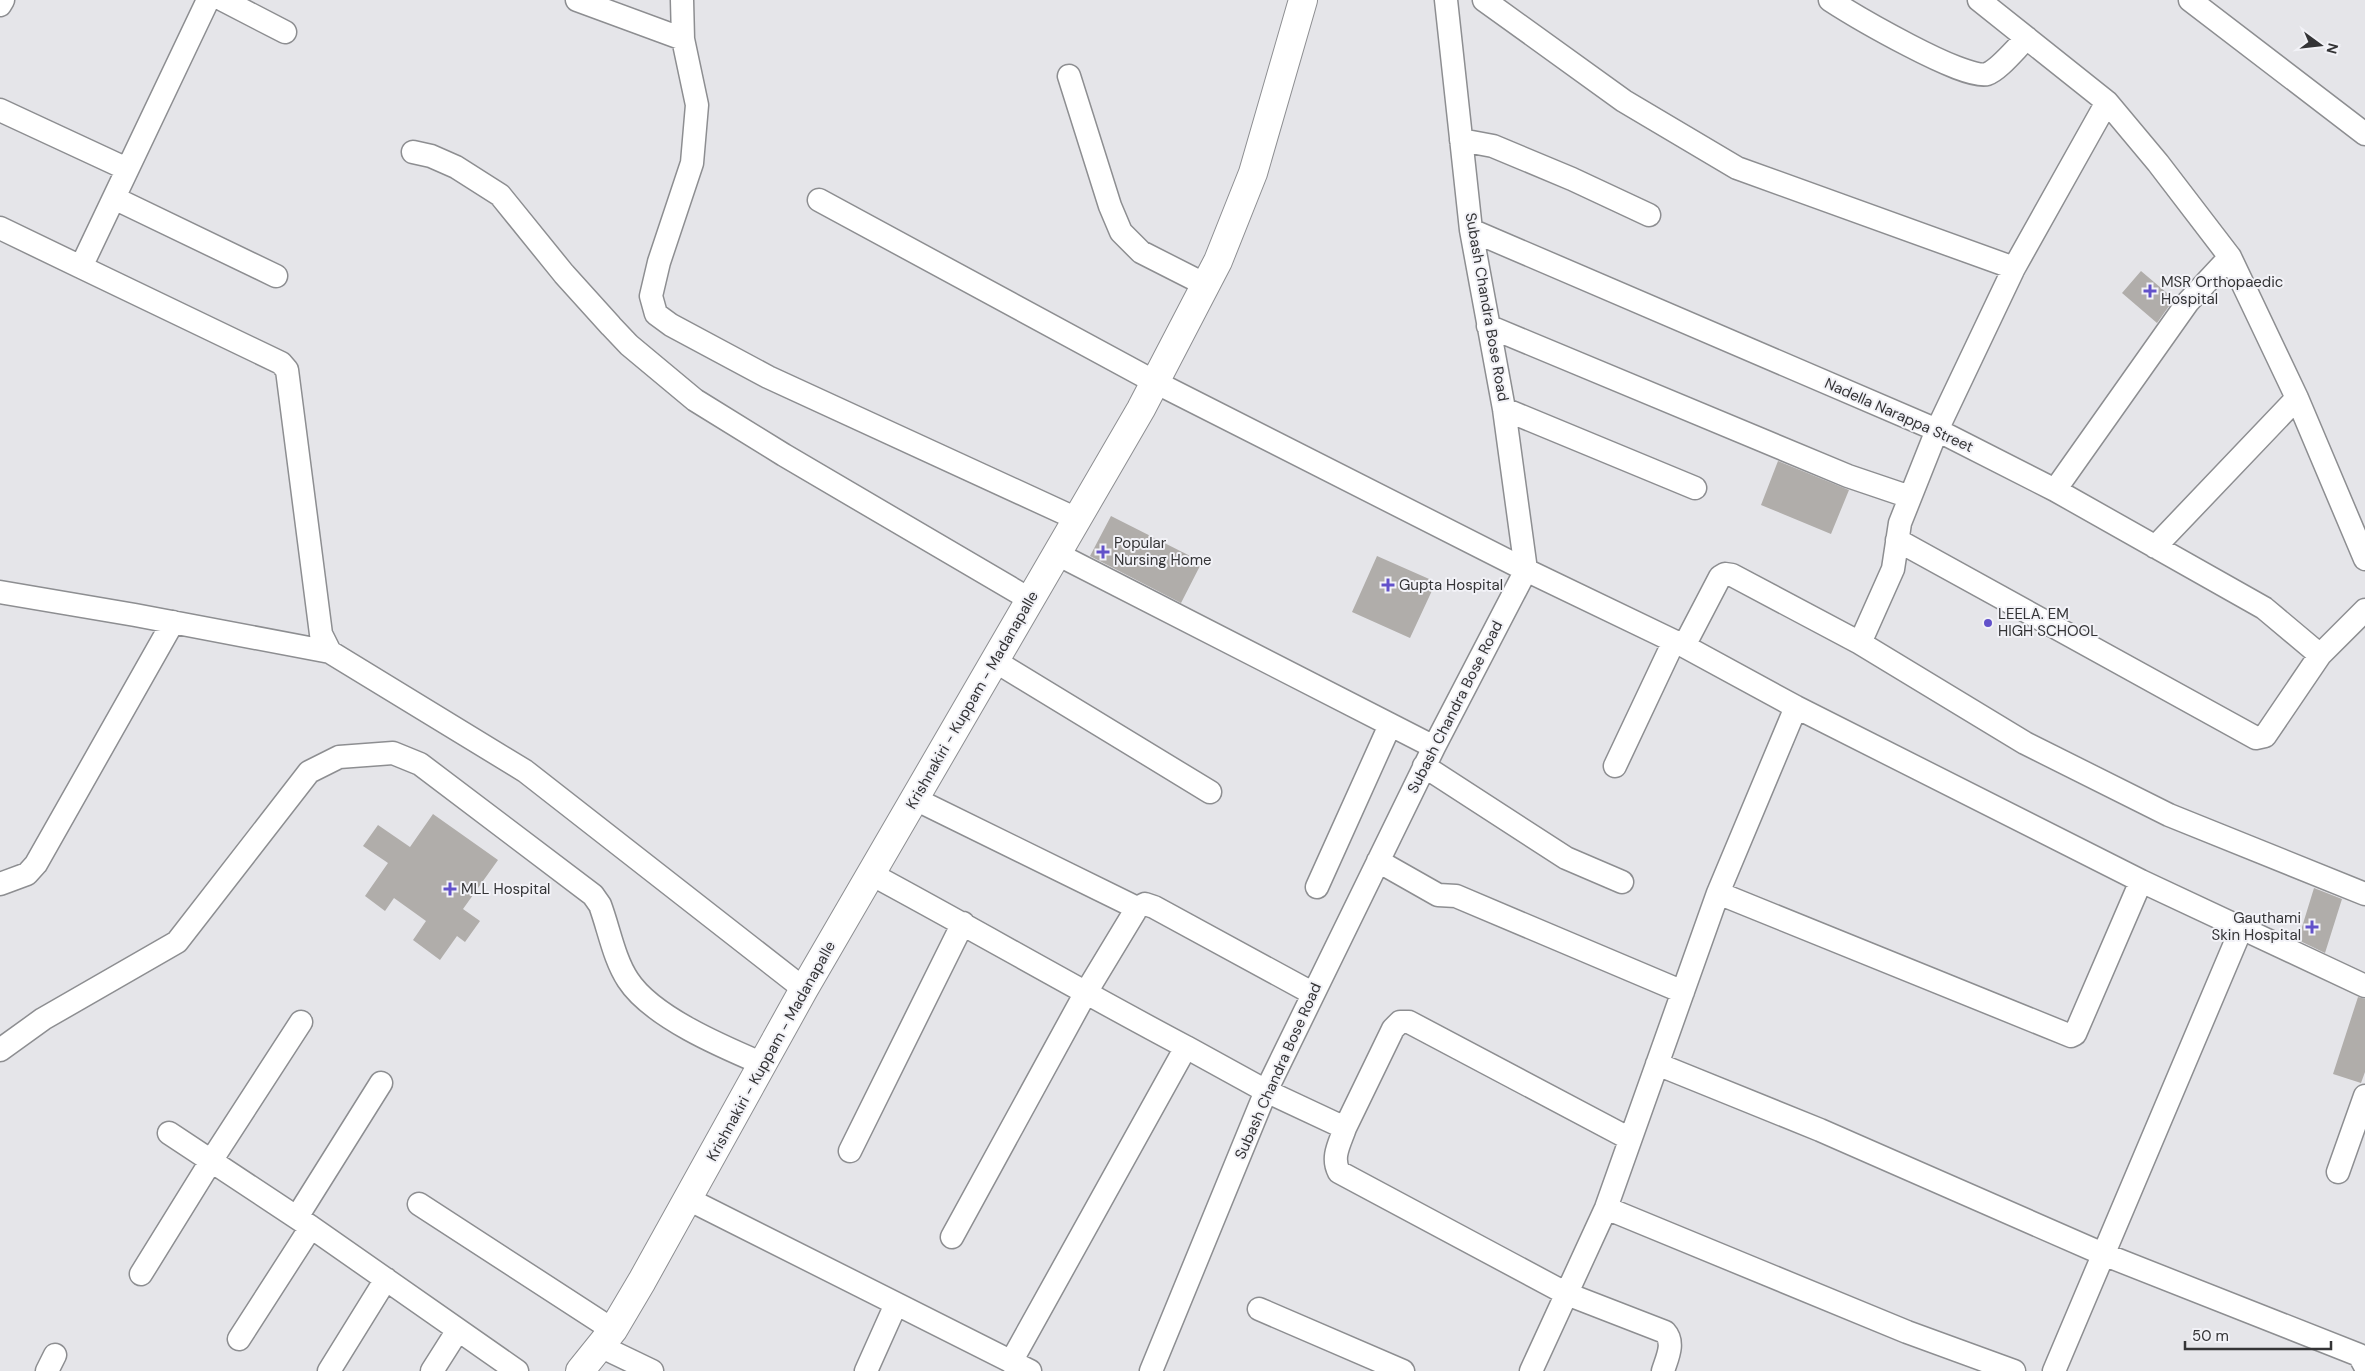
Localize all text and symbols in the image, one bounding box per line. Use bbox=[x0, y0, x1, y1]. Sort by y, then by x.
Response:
north arrow bbox=[2295, 20, 2345, 70]
text: N bbox=[2323, 41, 2343, 56]
street label: Subash Chandra Bose Road bbox=[1461, 211, 1513, 403]
place label: MSR Orthopaedic Hospital bbox=[2161, 272, 2283, 309]
marker: MSR Orthopaedic Hospital bbox=[2143, 284, 2157, 298]
street label: Nadella Narappa Street bbox=[1821, 373, 1977, 457]
place label: Popular Nursing Home bbox=[1114, 533, 1212, 570]
marker: Popular Nursing Home bbox=[1096, 545, 1110, 559]
place label: Gupta Hospital bbox=[1399, 575, 1503, 595]
marker: Gupta Hospital bbox=[1381, 578, 1395, 592]
street label: Krishnakiri - Kuppam - Madanapalle bbox=[901, 587, 1043, 813]
place label: LEELA. EM HIGH SCHOOL bbox=[1998, 604, 2098, 641]
street label: Subash Chandra Bose Road bbox=[1403, 617, 1507, 797]
marker: LEELA. EM HIGH SCHOOL bbox=[1982, 617, 1994, 629]
place label: MLL Hospital bbox=[461, 879, 550, 899]
marker: MLL Hospital bbox=[443, 882, 457, 896]
place label: Gauthami Skin Hospital bbox=[2212, 908, 2301, 945]
marker: Gauthami Skin Hospital bbox=[2305, 920, 2319, 934]
street label: Krishnakiri - Kuppam - Madanapalle bbox=[702, 937, 840, 1165]
street label: Subash Chandra Bose Road bbox=[1230, 980, 1326, 1162]
scale bar bbox=[2185, 1318, 2331, 1350]
text: 50 m bbox=[2192, 1326, 2229, 1346]

